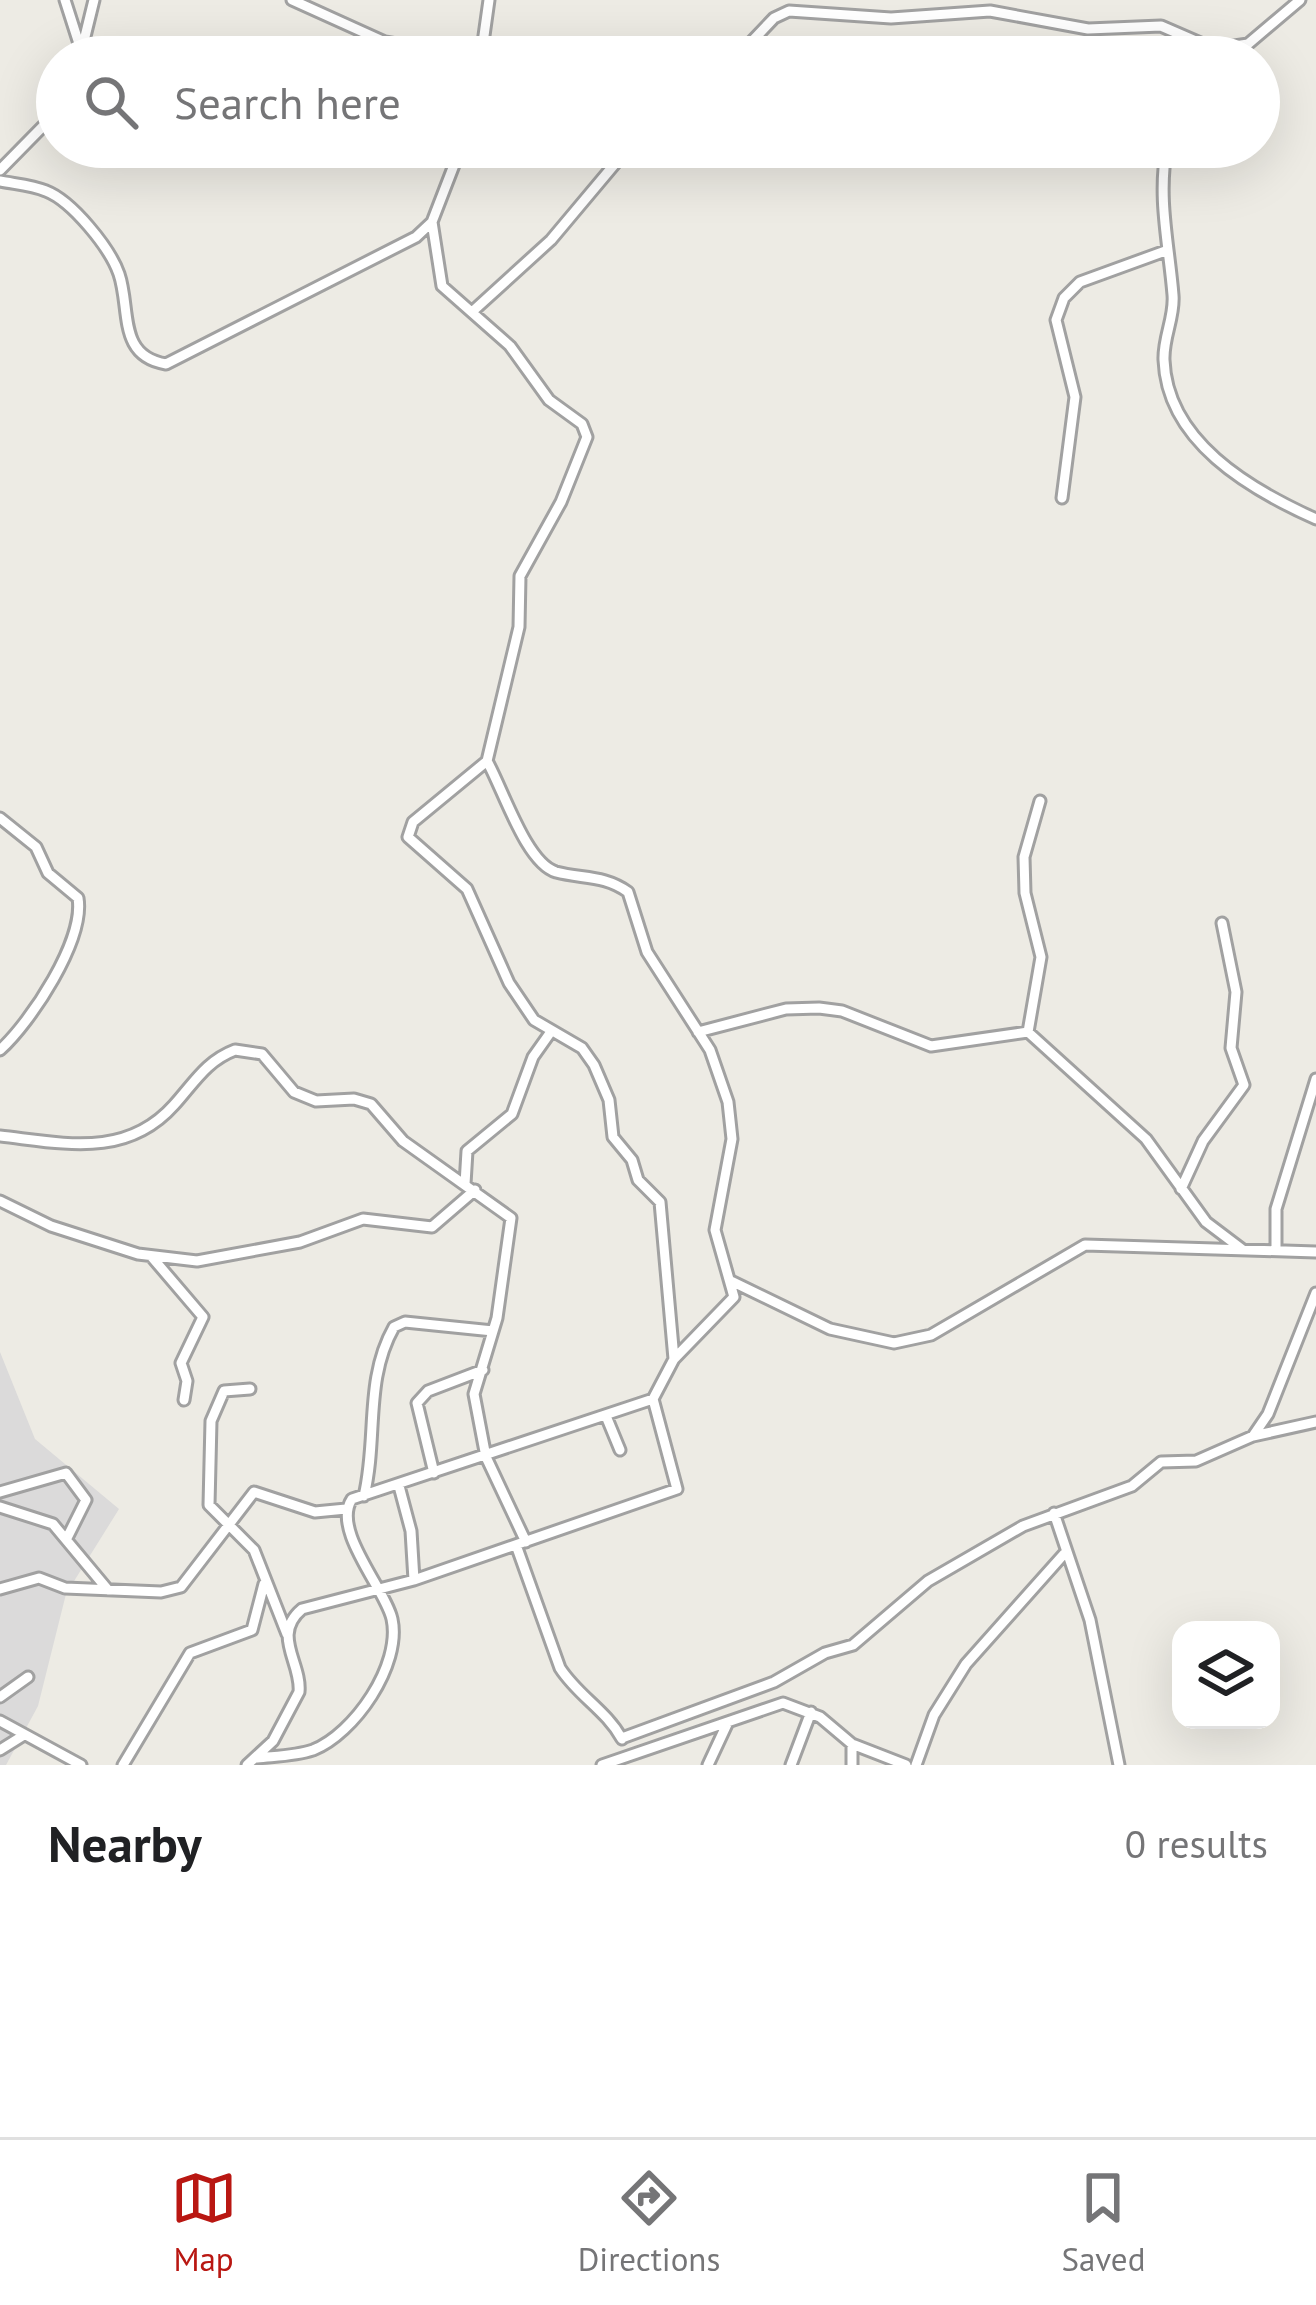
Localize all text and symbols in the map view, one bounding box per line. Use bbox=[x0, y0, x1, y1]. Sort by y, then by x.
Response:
search box bbox=[36, 36, 1280, 168]
icon: search bbox=[78, 69, 144, 135]
text: Search here bbox=[174, 73, 401, 131]
map controls bbox=[1172, 1621, 1280, 1729]
button: layers bbox=[1172, 1621, 1280, 1729]
text: Nearby bbox=[48, 1810, 202, 1876]
text: 0 results bbox=[1125, 1818, 1268, 1869]
tab: Map bbox=[171, 2165, 237, 2280]
tab: Directions bbox=[578, 2165, 720, 2280]
tab: Saved bbox=[1061, 2165, 1145, 2280]

